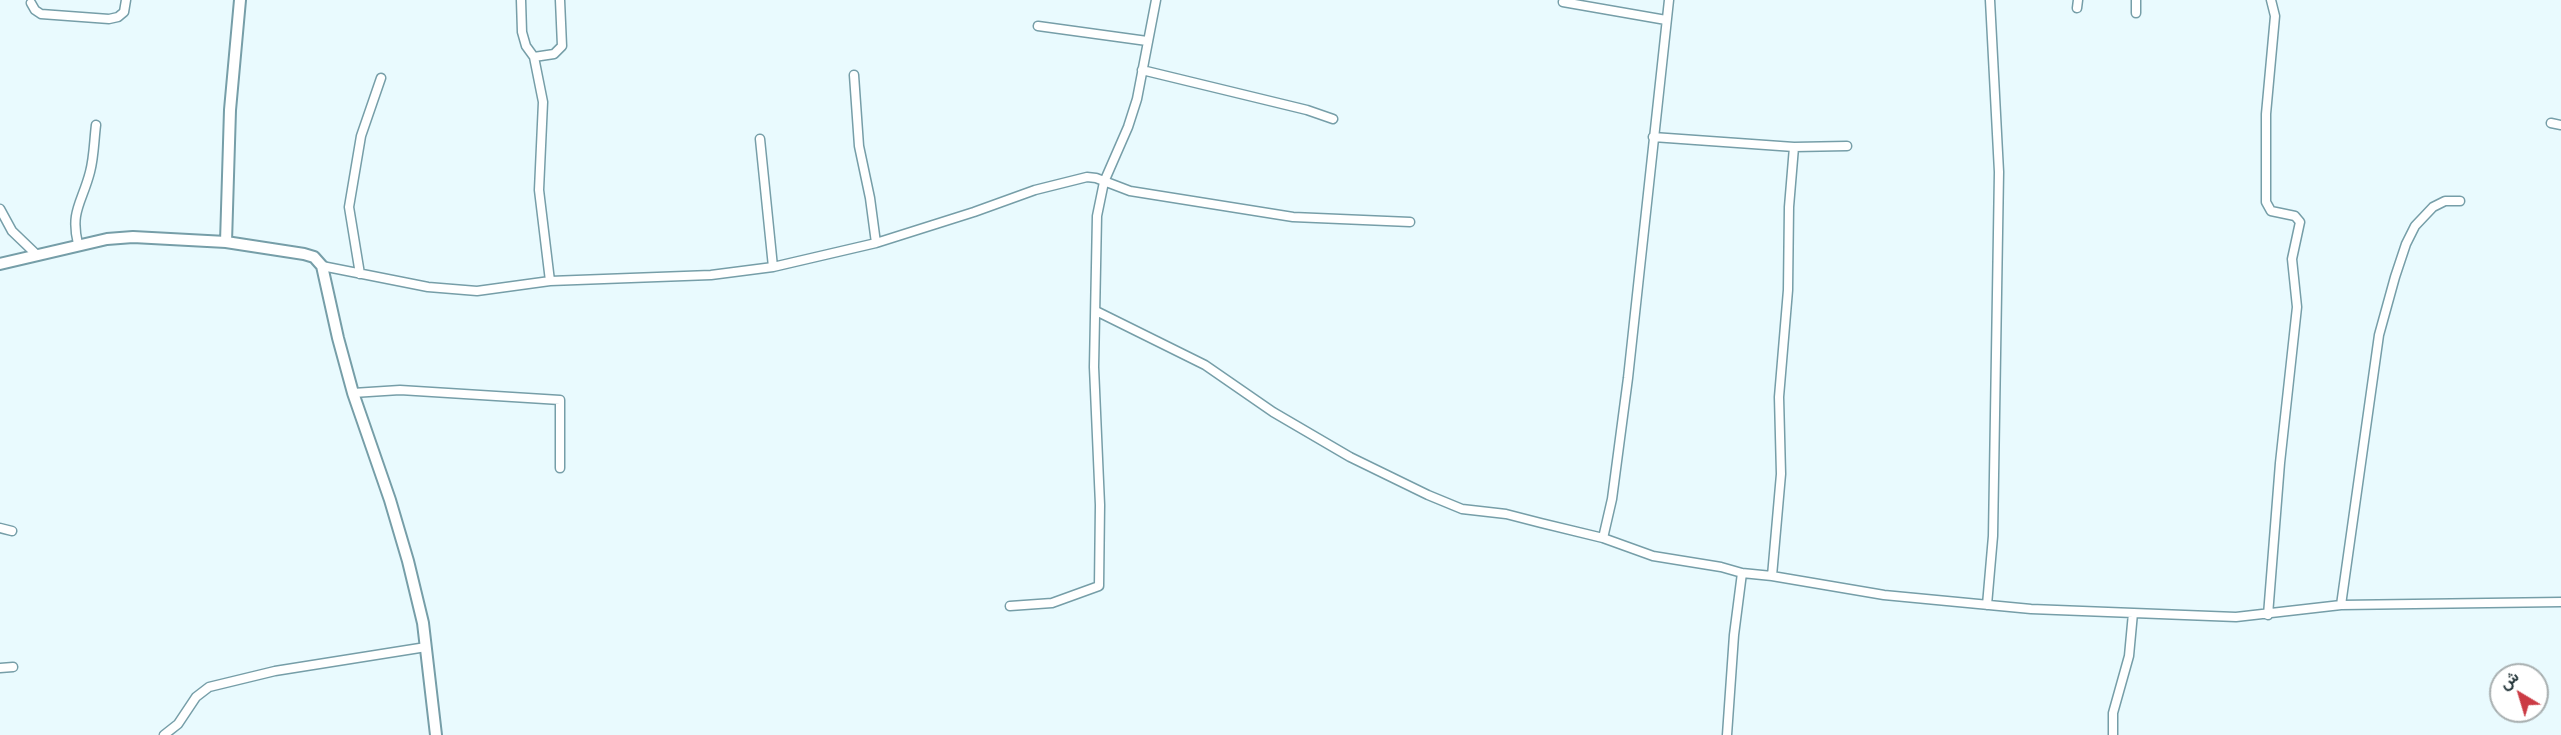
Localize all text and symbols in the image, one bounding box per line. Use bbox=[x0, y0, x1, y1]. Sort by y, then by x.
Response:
north arrow bbox=[2489, 663, 2549, 723]
text: ش bbox=[2496, 667, 2522, 693]

